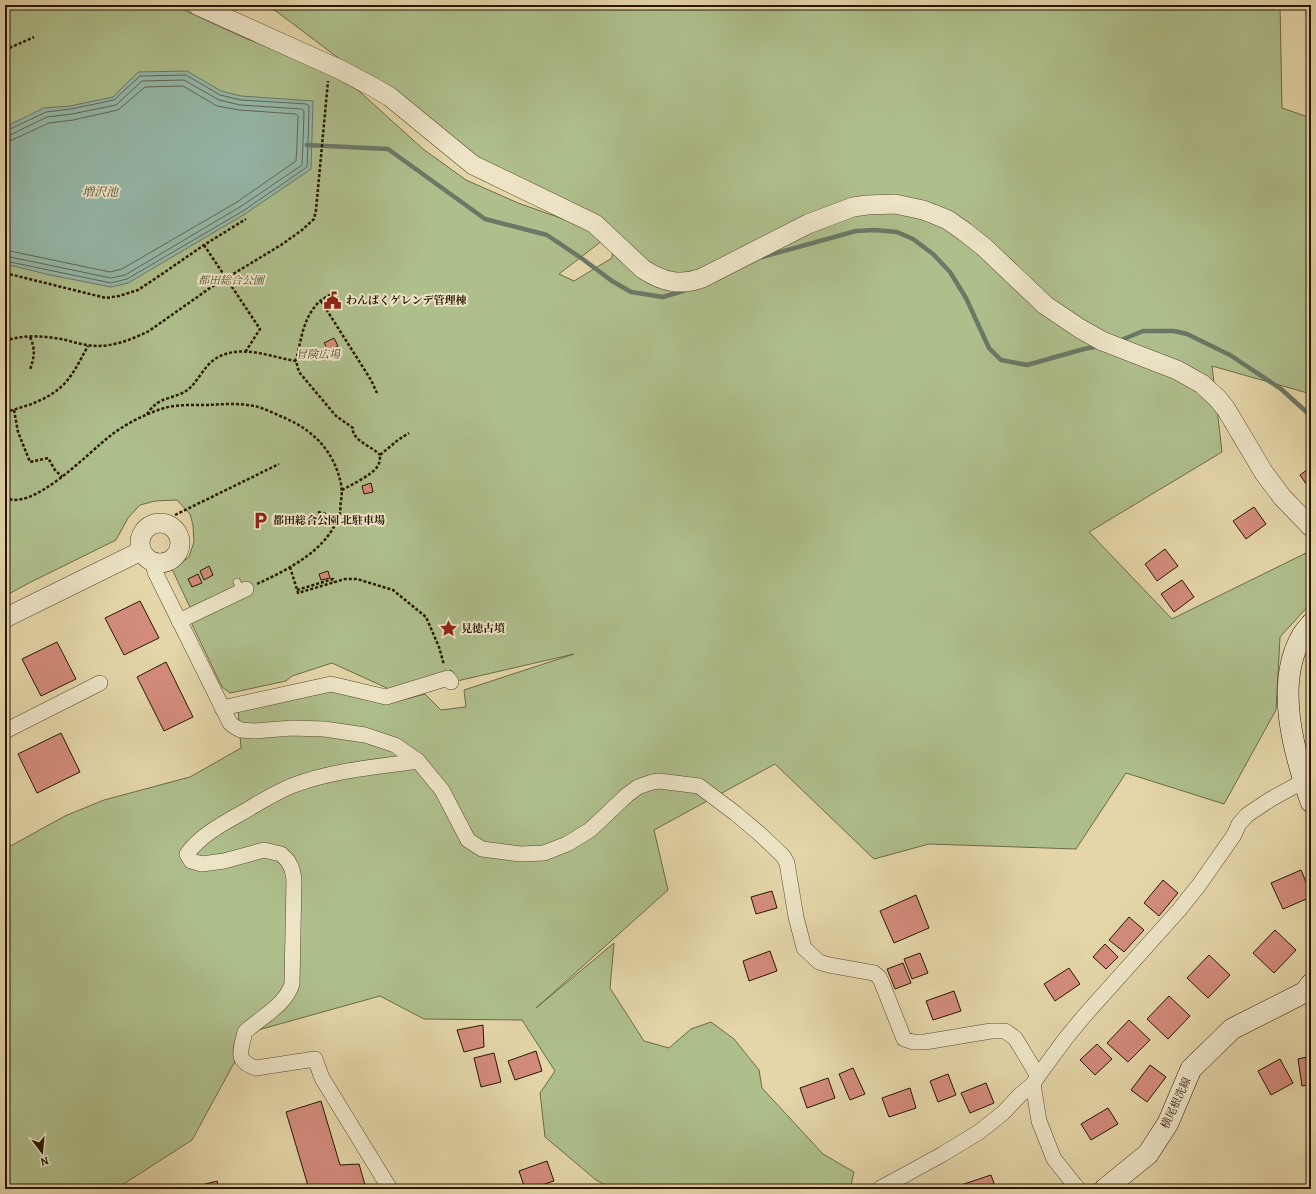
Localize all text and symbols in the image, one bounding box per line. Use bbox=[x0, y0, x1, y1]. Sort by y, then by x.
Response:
water label: 増沢池 bbox=[82, 184, 120, 200]
park label: 都田総合公園 bbox=[198, 273, 266, 288]
public building icon: わんぱくゲレンデ管理棟 bbox=[323, 290, 343, 310]
place label: わんぱくゲレンデ管理棟 bbox=[346, 293, 467, 308]
park label: 冒険広場 bbox=[296, 347, 341, 362]
parking icon: 都田総合公園 北駐車場 bbox=[250, 510, 270, 530]
place label: 都田総合公園 北駐車場 bbox=[273, 513, 385, 528]
place icon: 見徳古墳 bbox=[438, 618, 458, 638]
place label: 見徳古墳 bbox=[461, 621, 505, 636]
street label: 横尾根洗線 bbox=[1158, 1075, 1194, 1131]
north arrow bbox=[22, 1132, 62, 1172]
text: N bbox=[39, 1153, 51, 1169]

